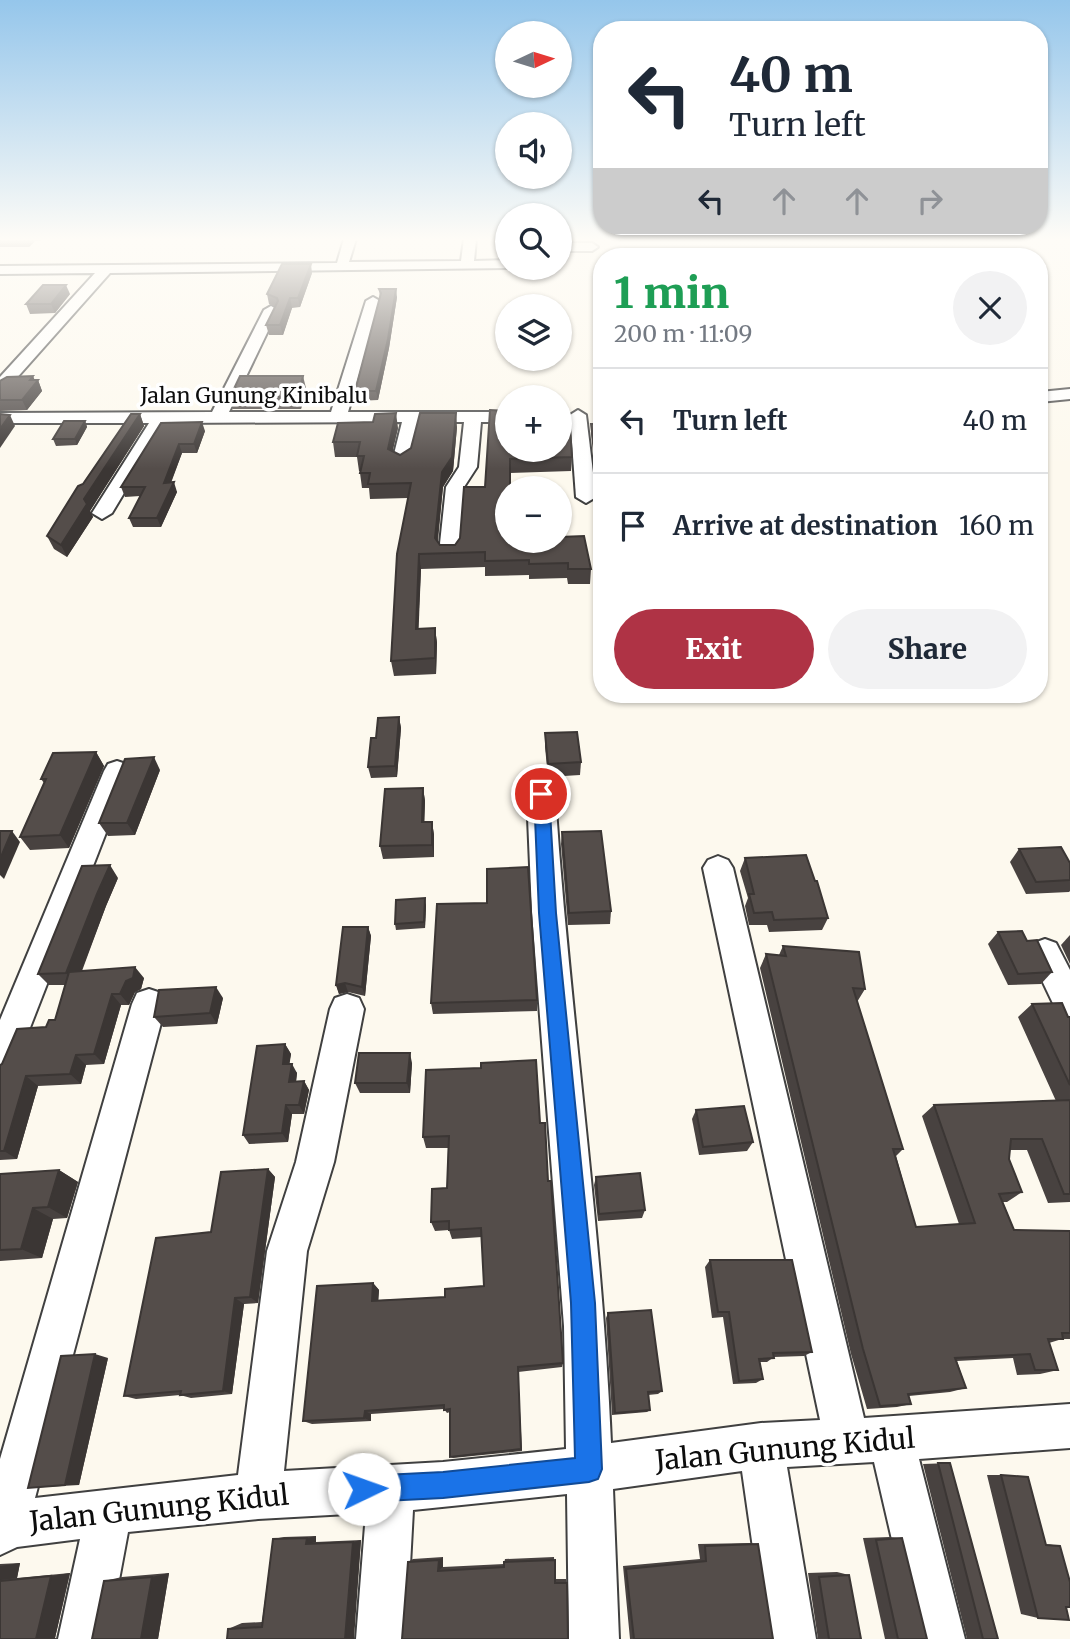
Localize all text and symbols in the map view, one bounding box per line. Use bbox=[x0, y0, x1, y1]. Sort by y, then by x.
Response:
north arrow bbox=[495, 21, 572, 98]
map controls bbox=[495, 21, 572, 553]
text: 40 m bbox=[729, 44, 853, 105]
icon: left bbox=[614, 49, 705, 140]
text: Turn left bbox=[729, 105, 866, 145]
button: sound bbox=[495, 112, 572, 189]
icon: left bbox=[692, 182, 730, 220]
icon: ahead bbox=[765, 182, 803, 220]
icon: ahead bbox=[838, 182, 876, 220]
icon: right bbox=[911, 182, 949, 220]
button: search bbox=[495, 203, 572, 280]
text: 1 min bbox=[614, 267, 729, 319]
button: close bbox=[953, 271, 1027, 345]
button: layers bbox=[495, 294, 572, 371]
text: 200 m · 11:09 bbox=[614, 319, 752, 348]
street label: Jalan Gunung Kinibalu bbox=[139, 382, 368, 409]
button: + bbox=[495, 385, 572, 462]
icon: left bbox=[614, 402, 652, 440]
text: Turn left bbox=[673, 404, 787, 437]
text: 40 m bbox=[963, 404, 1027, 437]
button: − bbox=[495, 476, 572, 553]
icon: arrive bbox=[614, 507, 652, 545]
text: Arrive at destination bbox=[673, 509, 938, 542]
text: 160 m bbox=[959, 509, 1034, 542]
button: Exit bbox=[614, 609, 814, 689]
button: Share bbox=[828, 609, 1027, 689]
pin bbox=[511, 764, 571, 824]
icon: arrive bbox=[522, 775, 560, 813]
street label: Jalan Gunung Kidul bbox=[653, 1420, 917, 1478]
position arrow bbox=[327, 1452, 401, 1526]
street label: Jalan Gunung Kidul bbox=[27, 1476, 291, 1540]

